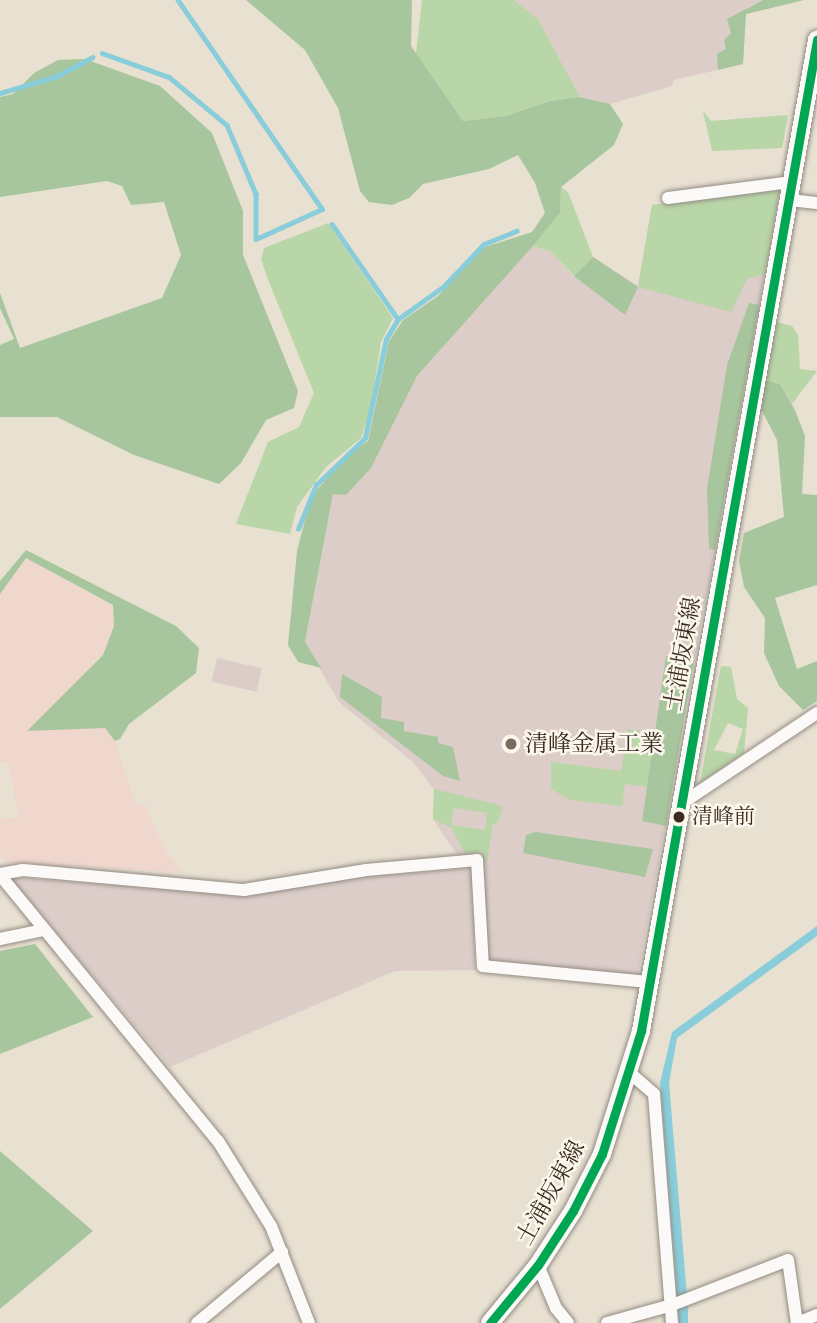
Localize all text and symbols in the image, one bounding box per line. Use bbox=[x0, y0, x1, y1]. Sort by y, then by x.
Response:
street label: 土浦坂東線 bbox=[659, 595, 707, 713]
place label: 清峰金属工業 bbox=[525, 730, 663, 758]
marker: 清峰金属工業 bbox=[503, 736, 519, 752]
place label: 清峰前 bbox=[692, 804, 755, 830]
marker: 清峰前 bbox=[672, 810, 686, 824]
street label: 土浦坂東線 bbox=[511, 1136, 591, 1250]

